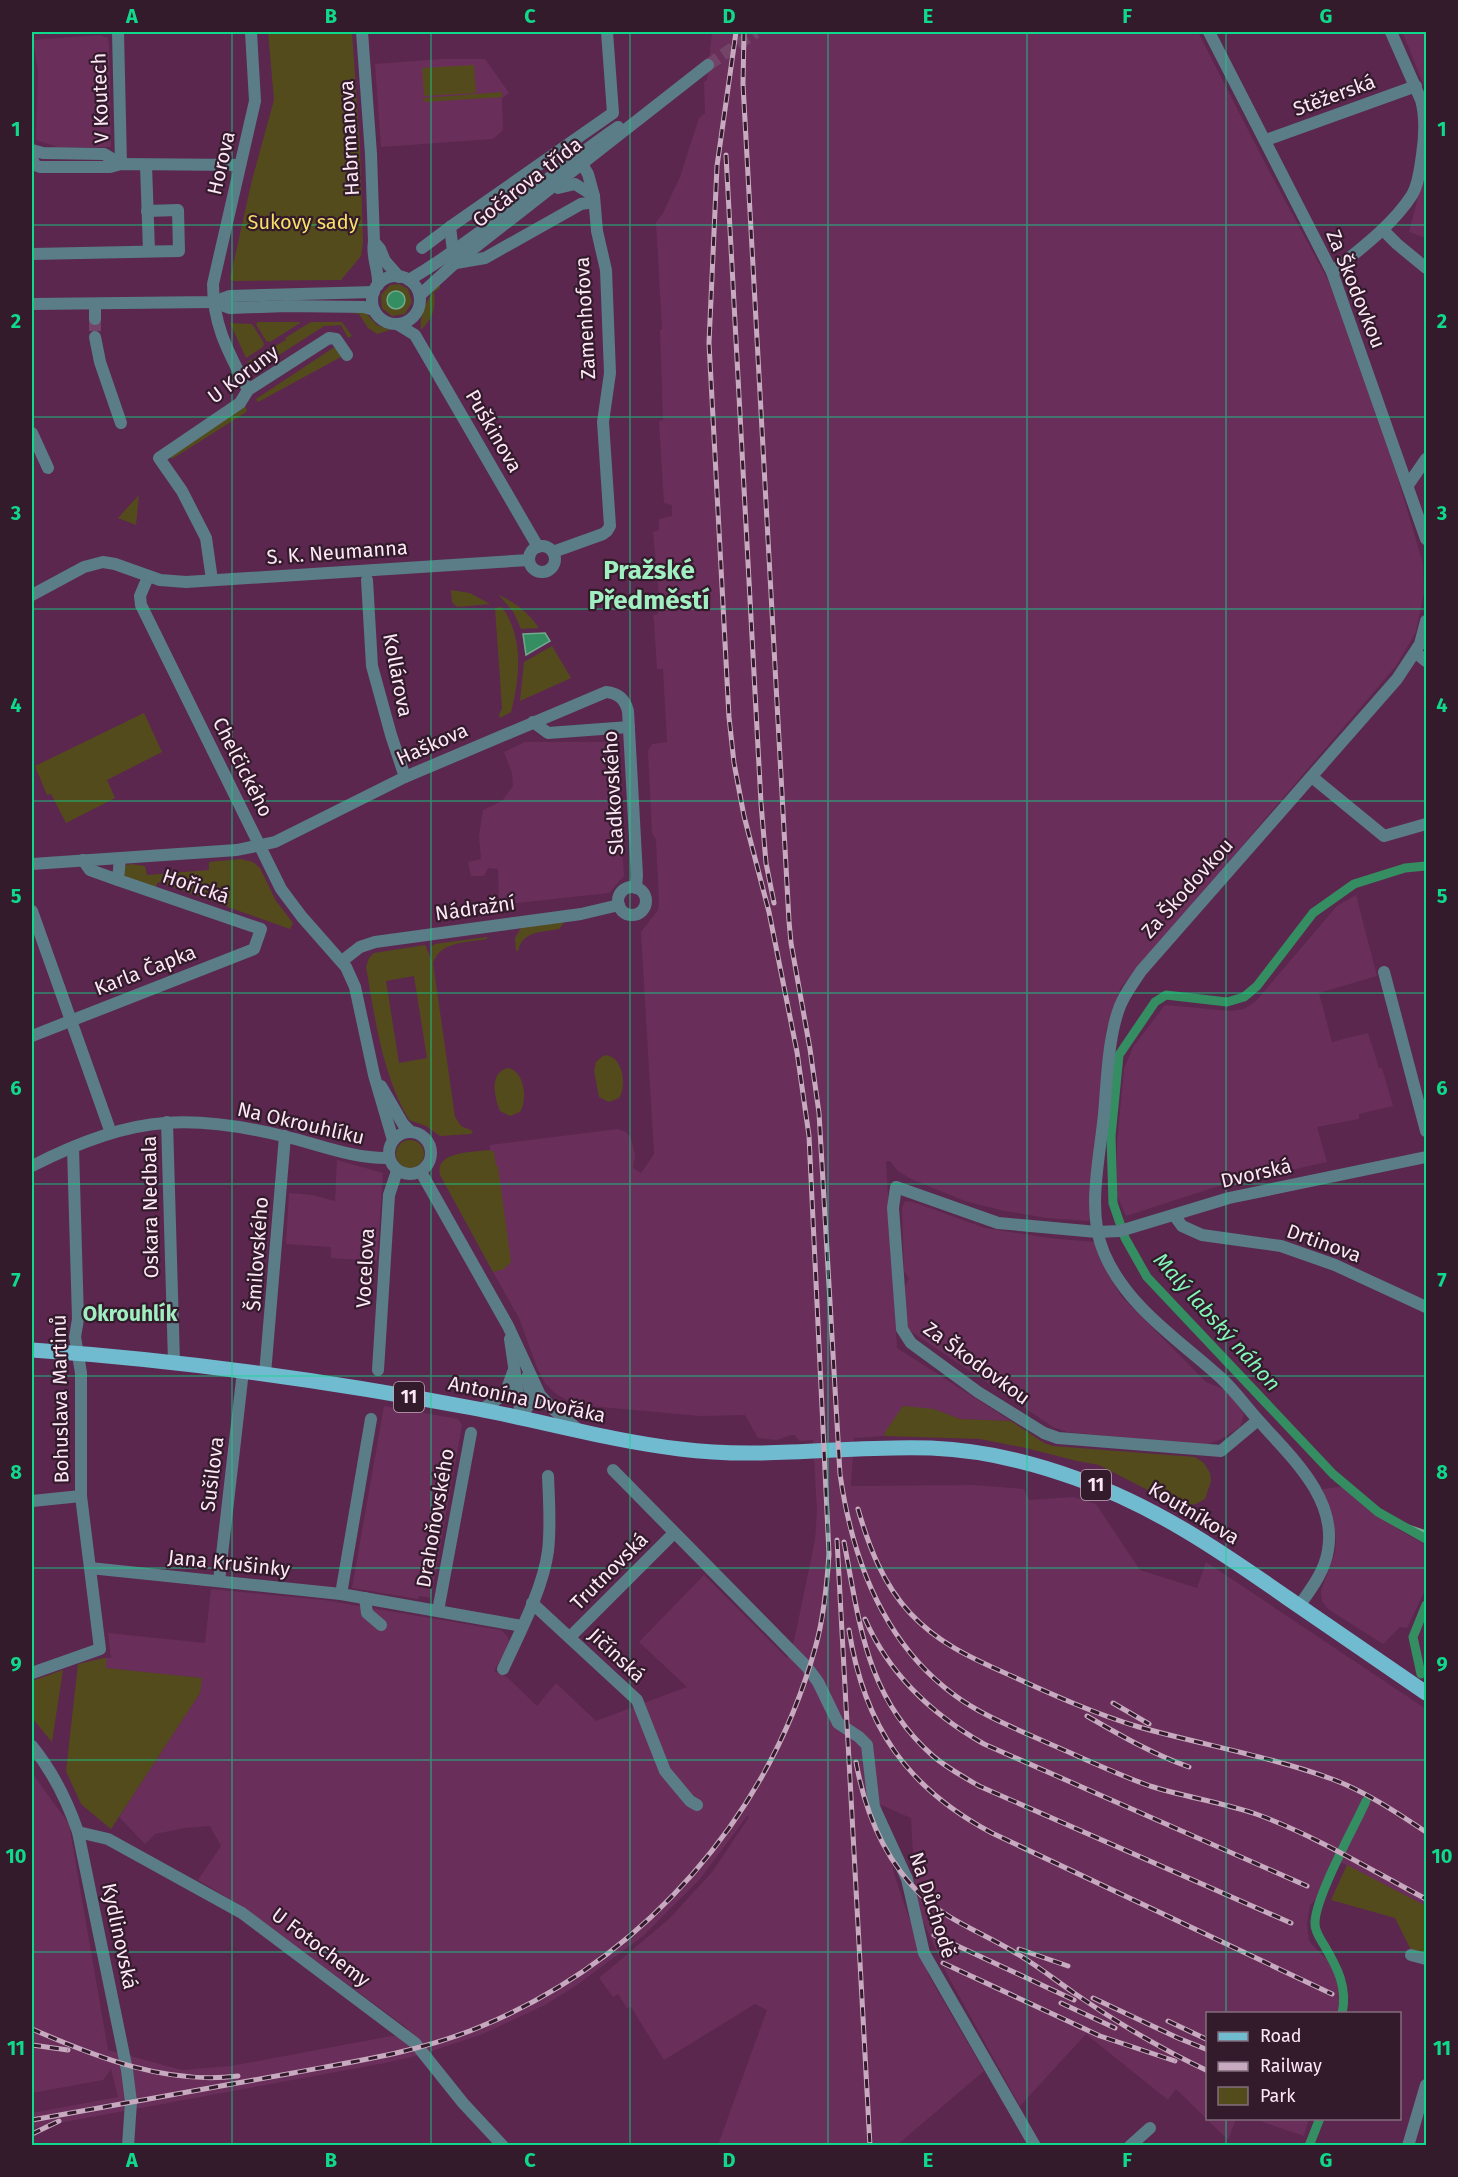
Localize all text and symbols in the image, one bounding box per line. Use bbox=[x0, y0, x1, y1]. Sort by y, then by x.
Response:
text: A bbox=[125, 4, 139, 28]
text: B bbox=[325, 4, 337, 28]
text: C bbox=[524, 4, 536, 28]
text: D bbox=[722, 4, 736, 28]
text: E bbox=[923, 4, 933, 28]
text: F bbox=[1122, 4, 1132, 28]
text: G bbox=[1320, 4, 1332, 28]
street label: V Koutech bbox=[86, 52, 114, 144]
street label: Stěžerská bbox=[1290, 69, 1378, 121]
street label: Habrmanova bbox=[334, 80, 364, 196]
text: 1 bbox=[11, 117, 21, 141]
text: 1 bbox=[1437, 117, 1447, 141]
street label: Horova bbox=[202, 129, 240, 197]
street label: Gočárova třída bbox=[467, 132, 587, 232]
park label: Sukovy sady bbox=[248, 210, 359, 234]
street label: Za Škodovkou bbox=[1321, 226, 1391, 352]
street label: Zamenhofova bbox=[570, 256, 600, 380]
text: 2 bbox=[11, 309, 21, 333]
text: 2 bbox=[1437, 309, 1447, 333]
street label: U Koruny bbox=[203, 339, 283, 408]
street label: Puškinova bbox=[461, 385, 527, 477]
text: 3 bbox=[10, 501, 21, 525]
text: 3 bbox=[1436, 501, 1447, 525]
street label: S. K. Neumanna bbox=[266, 535, 408, 569]
district label: Pražské Předměstí bbox=[589, 555, 710, 616]
street label: Kollárova bbox=[378, 631, 418, 719]
text: 4 bbox=[10, 693, 22, 717]
text: 4 bbox=[1436, 693, 1448, 717]
street label: Chelčického bbox=[208, 713, 278, 821]
street label: Haškova bbox=[393, 718, 471, 770]
street label: Sladkovského bbox=[598, 730, 628, 856]
street label: Za Škodovkou bbox=[1136, 833, 1238, 943]
street label: Hořická bbox=[159, 863, 233, 909]
text: 5 bbox=[11, 884, 22, 908]
text: 5 bbox=[1437, 884, 1448, 908]
street label: Nádražní bbox=[433, 890, 517, 925]
street label: Karla Čapka bbox=[91, 940, 199, 1000]
text: 6 bbox=[10, 1076, 22, 1100]
text: 6 bbox=[1436, 1076, 1448, 1100]
street label: Na Okrouhlíku bbox=[235, 1097, 367, 1149]
street label: Oskara Nedbala bbox=[137, 1135, 163, 1279]
street label: Dvorská bbox=[1218, 1153, 1294, 1193]
street label: Šmilovského bbox=[241, 1196, 273, 1312]
street label: Drtinova bbox=[1284, 1219, 1364, 1267]
street label: Vocelova bbox=[351, 1227, 379, 1309]
water label: Malý labský náhon bbox=[1148, 1247, 1286, 1397]
text: 7 bbox=[11, 1268, 21, 1292]
text: 7 bbox=[1437, 1268, 1447, 1292]
district label: Okrouhlík bbox=[83, 1301, 178, 1327]
street label: Bohuslava Martinů bbox=[47, 1314, 73, 1484]
street label: Za Škodovkou bbox=[919, 1316, 1035, 1410]
street label: Antonína Dvořáka bbox=[446, 1371, 608, 1427]
road number: 11 bbox=[394, 1382, 424, 1412]
street label: Sušilova bbox=[196, 1435, 228, 1513]
street label: Drahoňovského bbox=[411, 1447, 459, 1589]
text: 8 bbox=[10, 1460, 22, 1484]
text: 8 bbox=[1436, 1460, 1448, 1484]
road number: 11 bbox=[1081, 1470, 1111, 1500]
street label: Koutníkova bbox=[1144, 1477, 1244, 1549]
street label: Trutnovská bbox=[565, 1527, 653, 1615]
street label: Jana Krušinky bbox=[167, 1545, 291, 1581]
street label: Jičínská bbox=[584, 1623, 650, 1687]
text: 9 bbox=[10, 1652, 22, 1676]
text: 9 bbox=[1436, 1652, 1448, 1676]
text: 10 bbox=[6, 1844, 26, 1868]
text: 10 bbox=[1432, 1844, 1452, 1868]
street label: Na Důchodě bbox=[905, 1849, 961, 1961]
street label: Kydlinovská bbox=[97, 1881, 143, 1991]
street label: U Fotochemy bbox=[267, 1902, 375, 1992]
legend bbox=[1206, 2012, 1401, 2120]
text: Road bbox=[1260, 2025, 1302, 2047]
text: 11 bbox=[7, 2036, 25, 2060]
text: 11 bbox=[1433, 2036, 1451, 2060]
text: Railway bbox=[1260, 2055, 1322, 2077]
text: Park bbox=[1260, 2085, 1296, 2107]
text: A bbox=[125, 2148, 139, 2172]
text: B bbox=[325, 2148, 337, 2172]
text: C bbox=[524, 2148, 536, 2172]
text: D bbox=[722, 2148, 736, 2172]
text: E bbox=[923, 2148, 933, 2172]
text: F bbox=[1122, 2148, 1132, 2172]
text: G bbox=[1320, 2148, 1332, 2172]

